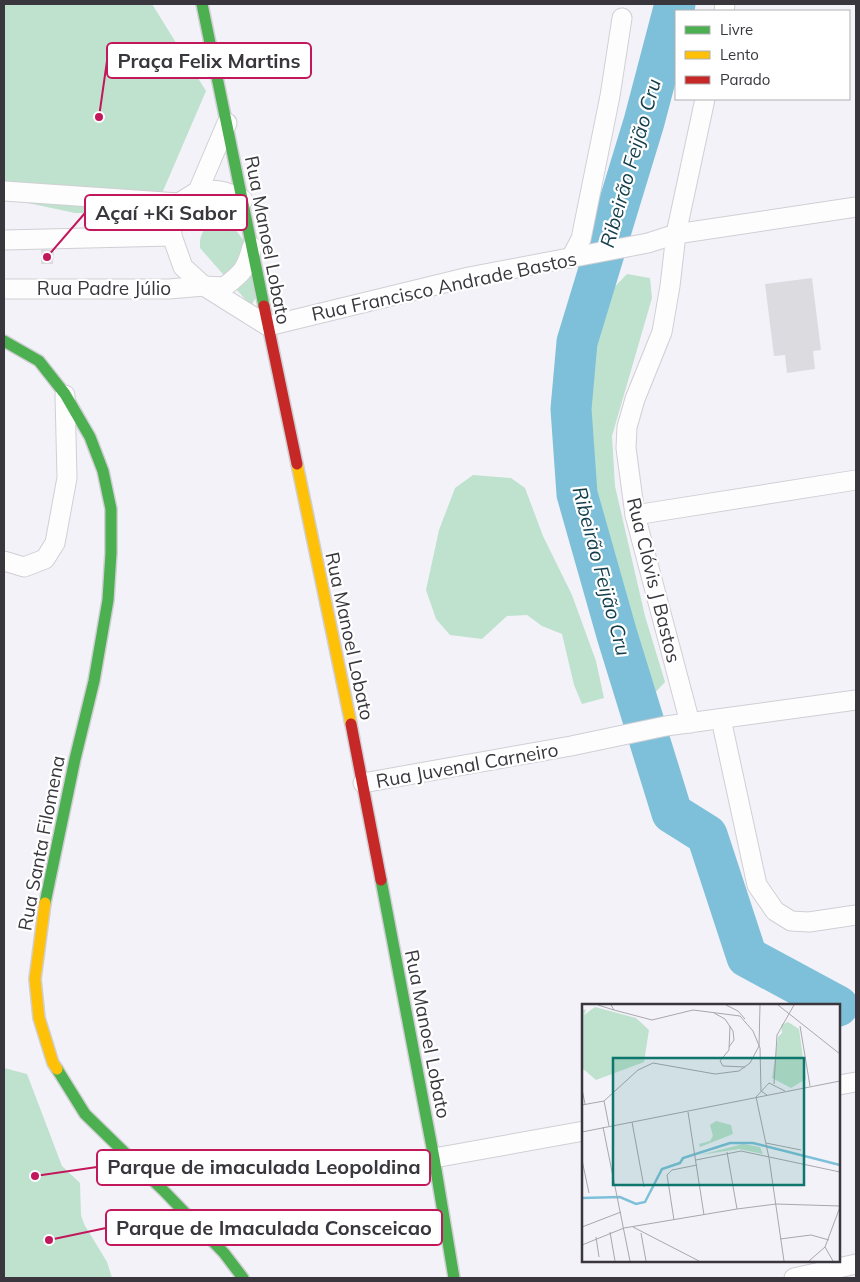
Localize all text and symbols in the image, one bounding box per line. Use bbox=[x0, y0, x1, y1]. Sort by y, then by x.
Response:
legend bbox=[675, 10, 850, 100]
text: Livre bbox=[720, 20, 753, 39]
callout: Praça Felix Martins bbox=[107, 43, 311, 78]
text: Lento bbox=[720, 45, 759, 64]
text: Praça Felix Martins bbox=[117, 48, 301, 73]
text: Parado bbox=[720, 70, 770, 89]
water label: Ribeirão Feijão Cru bbox=[594, 76, 666, 250]
street label: Rua Manoel Lobato bbox=[240, 154, 296, 326]
callout: Açaí +Ki Sabor bbox=[85, 195, 247, 230]
text: Açaí +Ki Sabor bbox=[95, 200, 237, 225]
street label: Rua Francisco Andrade Bastos bbox=[309, 246, 579, 326]
street label: Rua Padre Júlio bbox=[37, 276, 171, 300]
water label: Ribeirão Feijão Cru bbox=[567, 483, 637, 659]
street label: Rua Clóvis J Bastos bbox=[622, 495, 686, 665]
street label: Rua Manoel Lobato bbox=[320, 550, 380, 722]
street label: Rua Juvenal Carneiro bbox=[374, 737, 560, 793]
street label: Rua Santa Filomena bbox=[12, 753, 70, 933]
street label: Rua Manoel Lobato bbox=[400, 948, 456, 1120]
inset map bbox=[582, 1004, 840, 1262]
callout: Parque de imaculada Leopoldina bbox=[97, 1150, 430, 1185]
text: Parque de imaculada Leopoldina bbox=[107, 1154, 421, 1179]
callout: Parque de Imaculada Consceicao bbox=[106, 1210, 442, 1245]
text: Parque de Imaculada Consceicao bbox=[116, 1215, 432, 1240]

